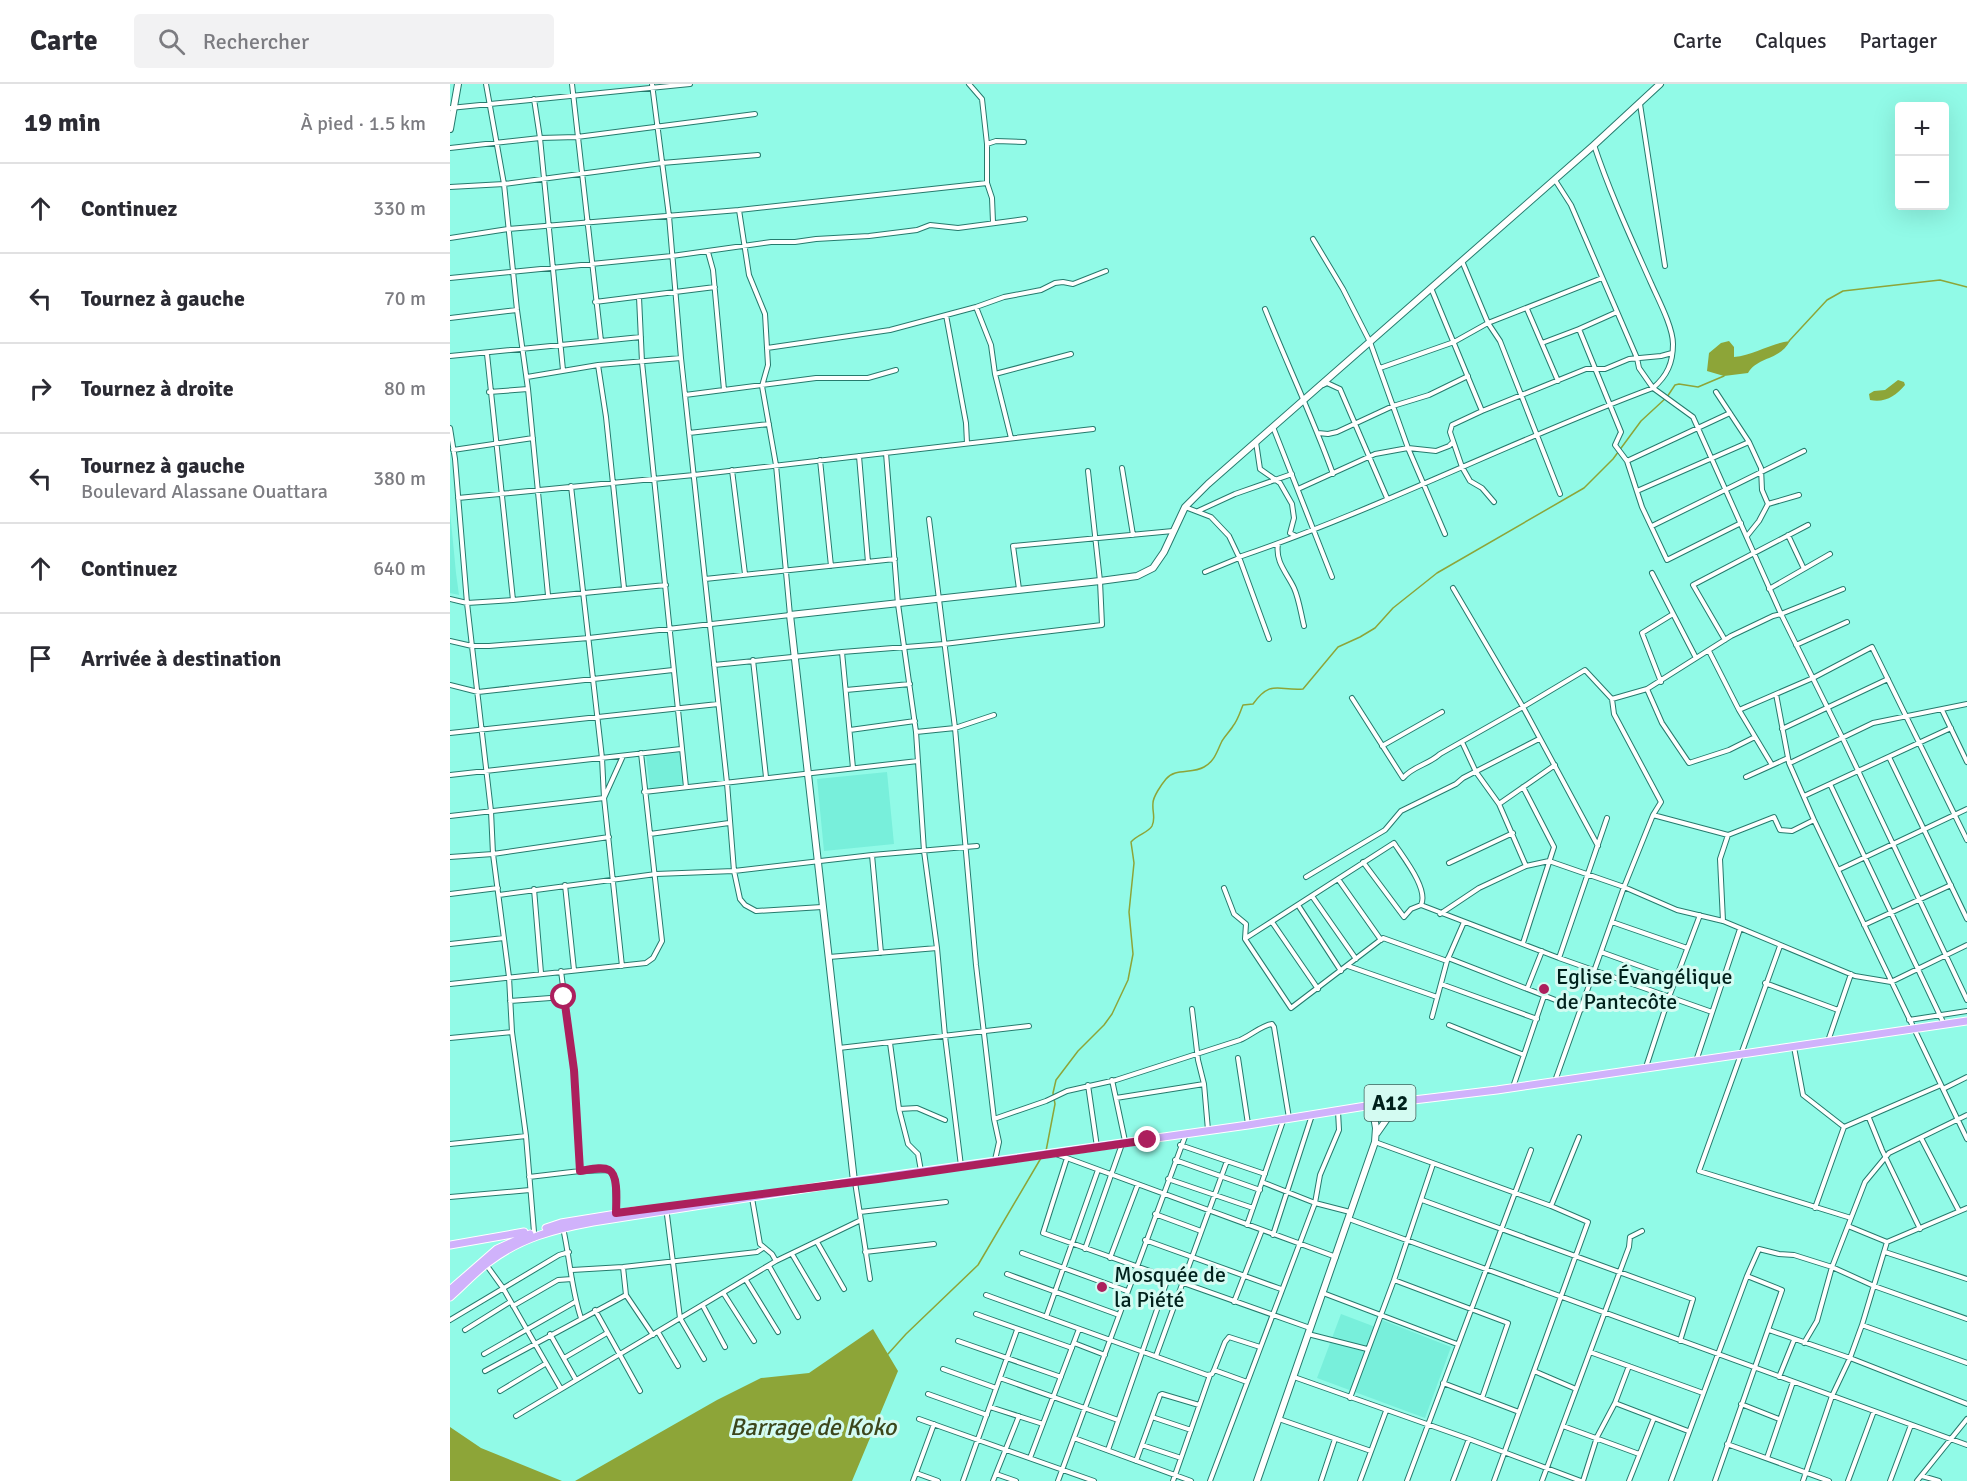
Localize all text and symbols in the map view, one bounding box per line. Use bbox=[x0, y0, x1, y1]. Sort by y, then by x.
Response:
search box bbox=[134, 14, 554, 68]
text: Carte bbox=[30, 24, 98, 58]
icon: search bbox=[155, 25, 188, 58]
text: Rechercher bbox=[203, 28, 309, 55]
text: Carte bbox=[1673, 28, 1722, 54]
text: Calques bbox=[1755, 28, 1826, 54]
text: Partager bbox=[1859, 28, 1937, 54]
map controls bbox=[1895, 102, 1949, 210]
button: + bbox=[1895, 102, 1949, 156]
text: 19 min bbox=[24, 107, 101, 139]
text: À pied · 1.5 km bbox=[301, 111, 426, 136]
button: − bbox=[1895, 156, 1949, 210]
icon: ahead bbox=[24, 192, 57, 225]
text: Continuez bbox=[81, 195, 177, 222]
text: 330 m bbox=[373, 196, 426, 221]
icon: left bbox=[24, 282, 57, 315]
text: Tournez à gauche bbox=[81, 285, 245, 312]
text: 70 m bbox=[384, 286, 426, 311]
icon: right bbox=[24, 372, 57, 405]
text: Tournez à droite bbox=[81, 375, 234, 402]
text: 80 m bbox=[384, 376, 426, 401]
text: Tournez à gauche bbox=[81, 452, 245, 479]
icon: left bbox=[24, 462, 57, 495]
text: 380 m bbox=[373, 466, 426, 491]
text: Boulevard Alassane Ouattara bbox=[81, 479, 328, 504]
icon: ahead bbox=[24, 552, 57, 585]
text: Continuez bbox=[81, 555, 177, 582]
text: 640 m bbox=[373, 556, 426, 581]
icon: arrive bbox=[24, 642, 57, 675]
text: Arrivée à destination bbox=[81, 645, 281, 672]
place label: Eglise Évangélique de Pantecôte bbox=[1556, 963, 1732, 1015]
marker: Eglise Évangélique de Pantecôte bbox=[1537, 982, 1551, 996]
route start bbox=[550, 983, 576, 1009]
road number: A12 bbox=[1364, 1085, 1416, 1121]
route end bbox=[1134, 1126, 1160, 1152]
place label: Mosquée de la Piété bbox=[1114, 1261, 1226, 1313]
marker: Mosquée de la Piété bbox=[1095, 1280, 1109, 1294]
water label: Barrage de Koko bbox=[730, 1412, 898, 1442]

